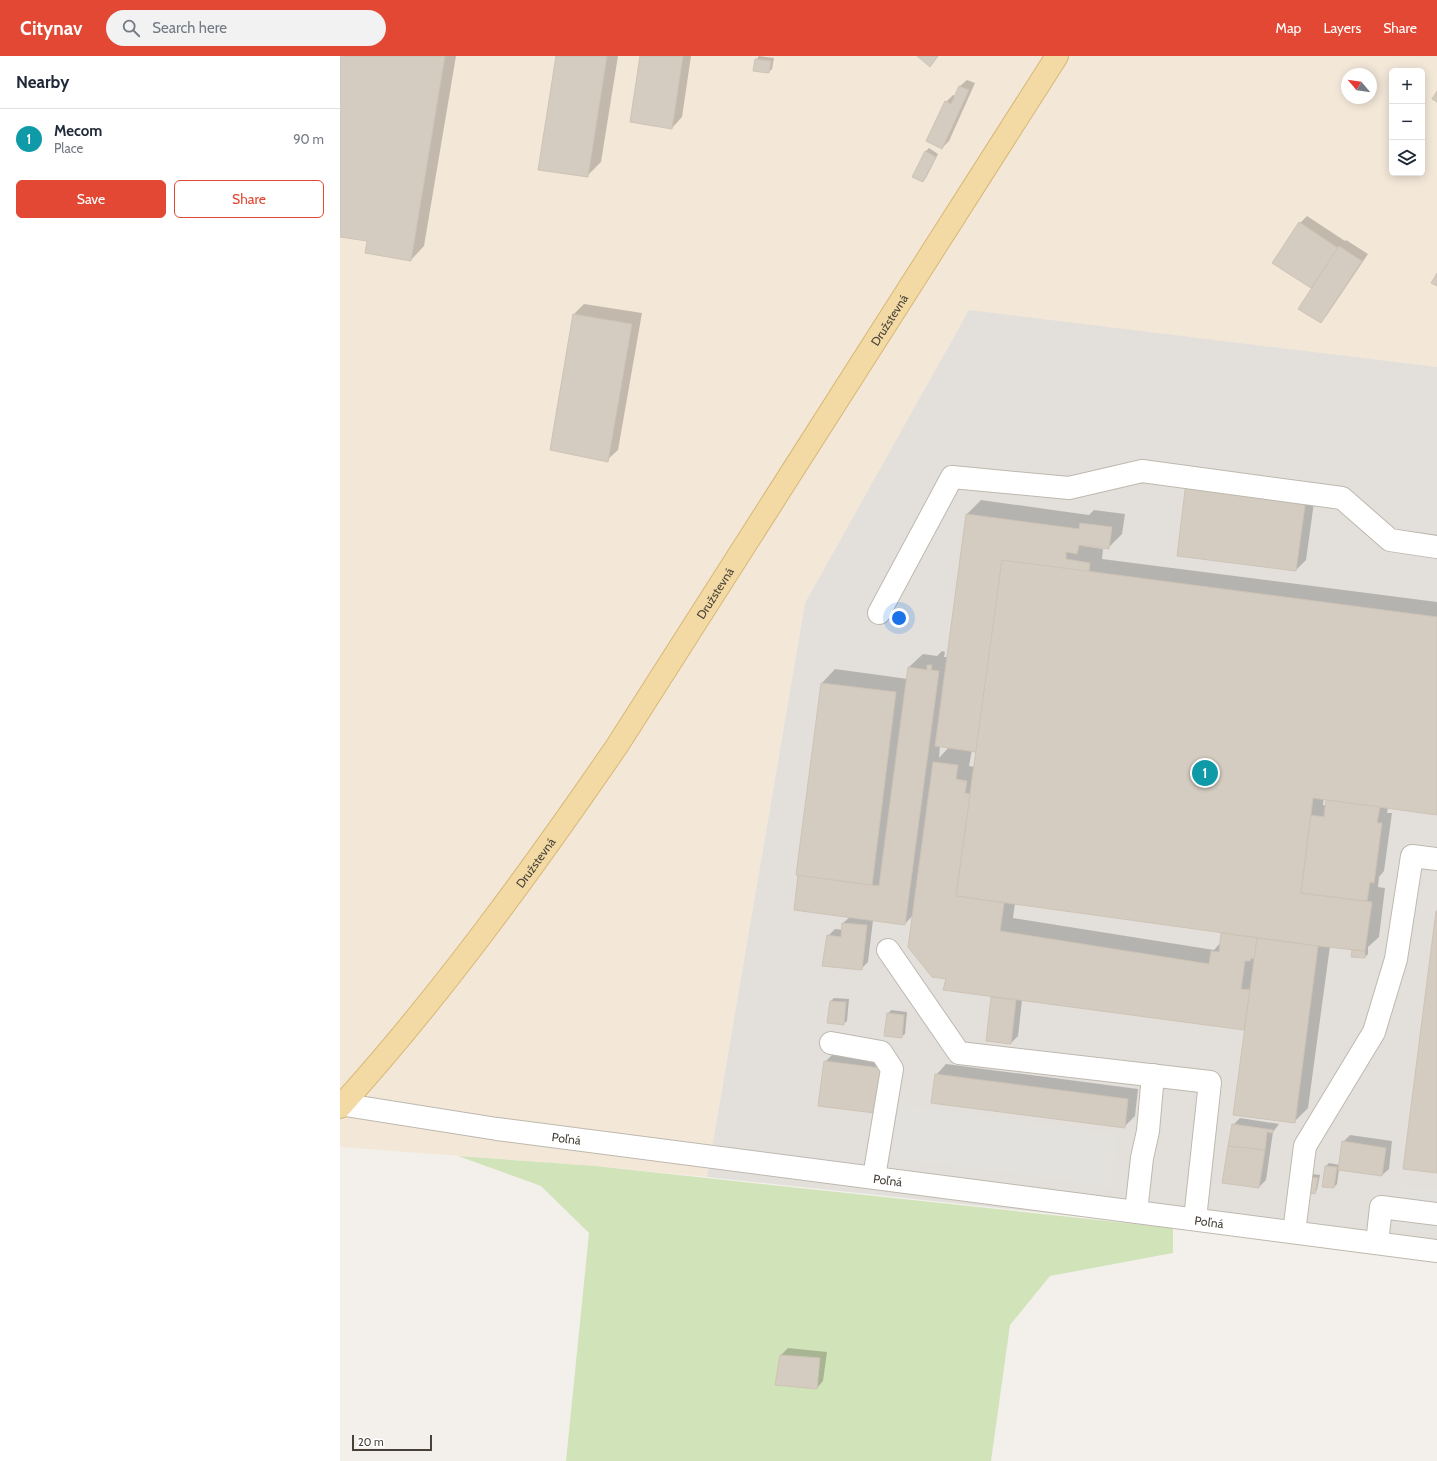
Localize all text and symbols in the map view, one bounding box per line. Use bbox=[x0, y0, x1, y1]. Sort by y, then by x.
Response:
search box bbox=[106, 10, 386, 46]
text: Citynav bbox=[20, 17, 82, 40]
icon: search bbox=[120, 17, 142, 39]
text: Search here bbox=[152, 19, 227, 37]
text: Map bbox=[1276, 19, 1301, 37]
text: Layers bbox=[1323, 19, 1361, 37]
text: Share bbox=[1383, 19, 1417, 37]
north arrow bbox=[1341, 68, 1377, 104]
map controls bbox=[1389, 68, 1425, 176]
button: + bbox=[1389, 68, 1425, 104]
text: Nearby bbox=[16, 72, 69, 92]
button: − bbox=[1389, 104, 1425, 140]
text: Mecom bbox=[54, 122, 102, 140]
text: 1 bbox=[27, 131, 31, 147]
text: 90 m bbox=[293, 131, 324, 147]
text: Place bbox=[54, 140, 83, 156]
button: layers bbox=[1389, 140, 1425, 176]
button: Save bbox=[16, 180, 166, 218]
button: Share bbox=[174, 180, 324, 218]
street label: Družstevná bbox=[867, 291, 911, 348]
street label: Družstevná bbox=[693, 564, 737, 621]
your location bbox=[889, 608, 909, 628]
pin: 1 bbox=[1192, 758, 1218, 788]
street label: Družstevná bbox=[512, 834, 558, 890]
street label: Poľná bbox=[551, 1129, 582, 1147]
street label: Poľná bbox=[872, 1170, 903, 1189]
street label: Poľná bbox=[1194, 1212, 1225, 1231]
scale bar bbox=[352, 1433, 432, 1452]
text: 20 m bbox=[358, 1435, 384, 1449]

